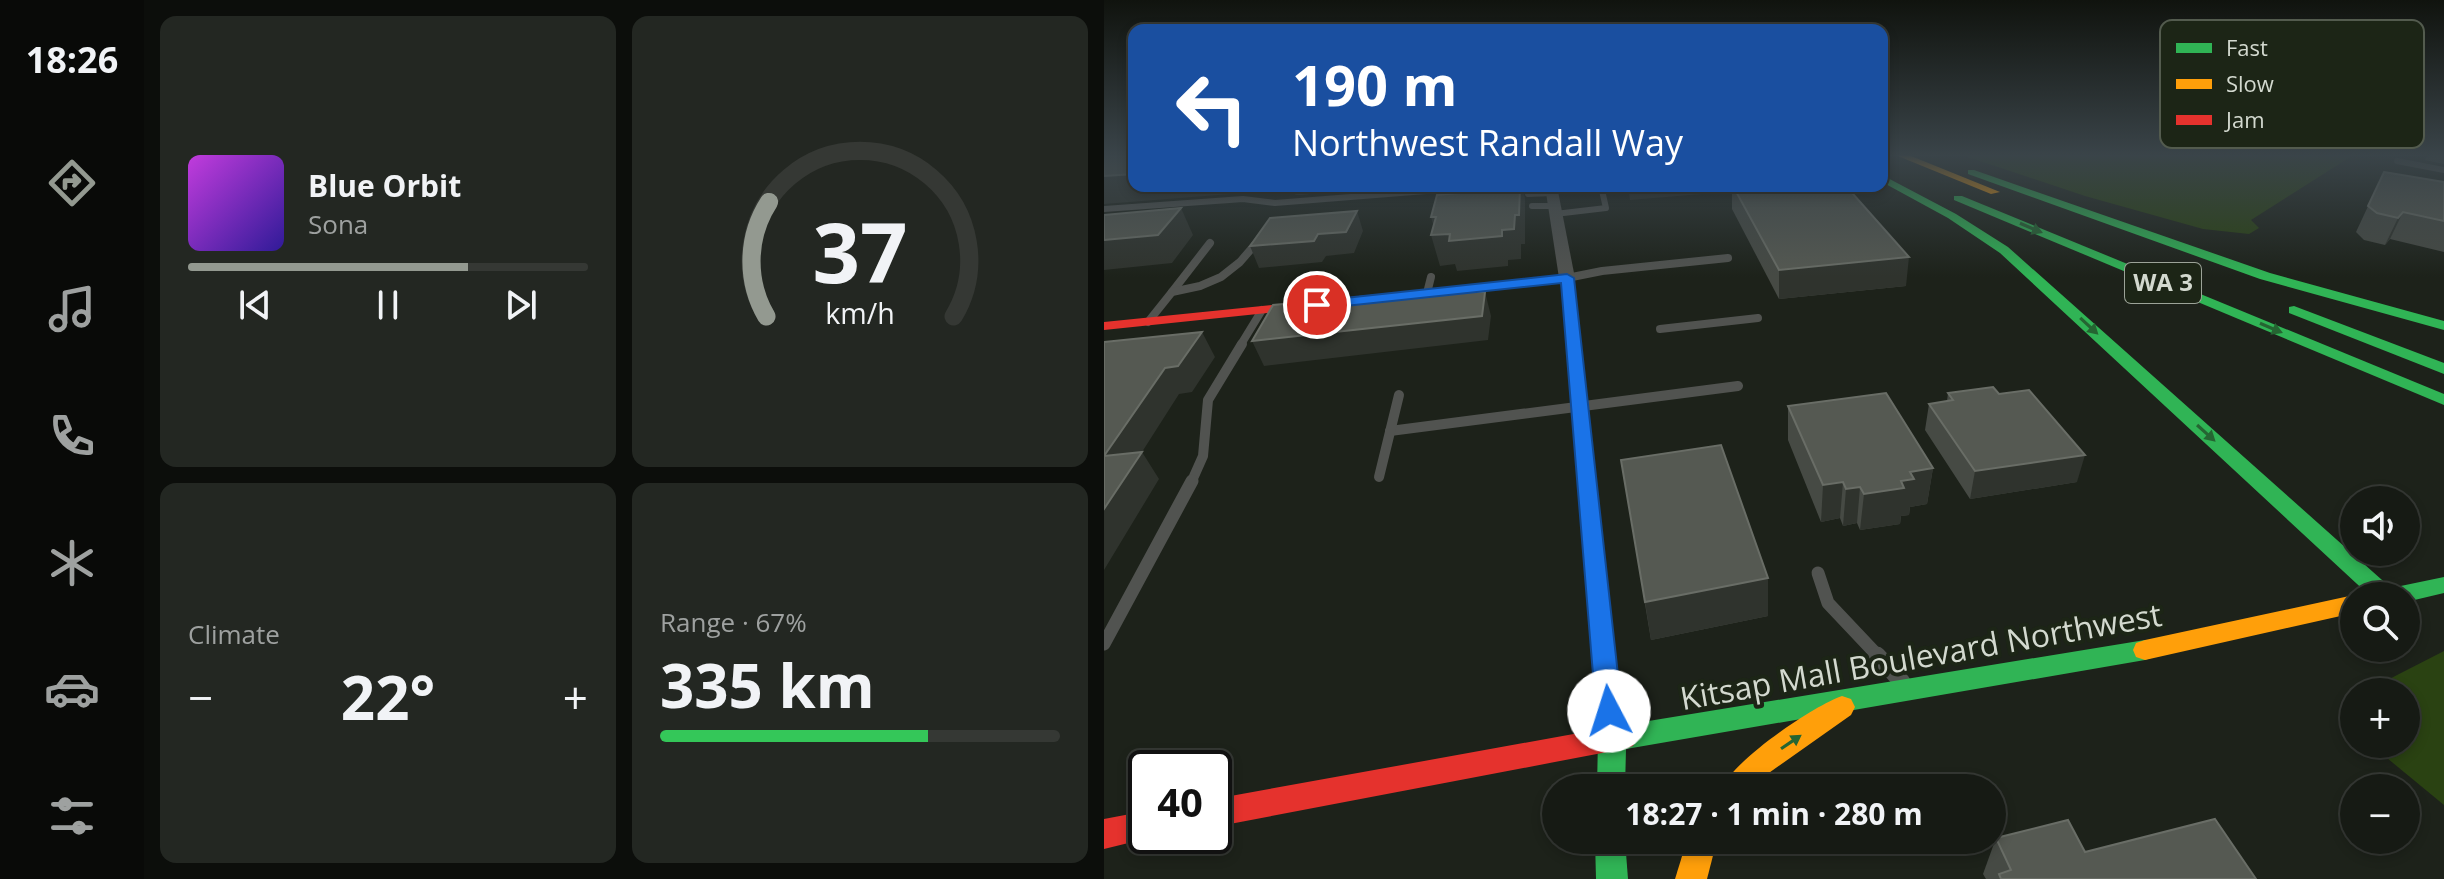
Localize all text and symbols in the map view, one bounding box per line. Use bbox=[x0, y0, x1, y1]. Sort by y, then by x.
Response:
legend bbox=[2160, 20, 2424, 148]
text: Fast bbox=[2226, 32, 2268, 62]
text: 18:26 bbox=[26, 35, 118, 84]
text: 190 m bbox=[1292, 46, 1458, 122]
icon: left bbox=[1160, 56, 1264, 160]
text: Slow bbox=[2226, 68, 2274, 98]
text: Jam bbox=[2224, 104, 2265, 134]
text: Northwest Randall Way bbox=[1292, 118, 1683, 167]
icon: directions bbox=[44, 155, 100, 211]
text: Blue Orbit bbox=[308, 165, 461, 206]
text: 37 bbox=[812, 194, 908, 307]
text: Sona bbox=[308, 206, 368, 242]
one-way arrow bbox=[2020, 222, 2043, 235]
road number: WA 3 bbox=[2125, 263, 2201, 303]
pin bbox=[1283, 271, 1351, 339]
icon: music bbox=[44, 281, 100, 337]
icon: previous bbox=[233, 283, 277, 327]
icon: pause bbox=[366, 283, 410, 327]
icon: next bbox=[499, 283, 543, 327]
icon: arrive bbox=[1295, 283, 1339, 327]
text: km/h bbox=[825, 293, 895, 332]
one-way arrow bbox=[2080, 317, 2099, 335]
one-way arrow bbox=[2260, 322, 2283, 335]
icon: phone bbox=[44, 408, 100, 464]
one-way arrow bbox=[2196, 423, 2215, 441]
map controls bbox=[2340, 486, 2420, 854]
button: sound bbox=[2340, 486, 2420, 566]
icon: climate bbox=[44, 535, 100, 591]
button: search bbox=[2340, 582, 2420, 662]
street label: Kitsap Mall Boulevard Northwest bbox=[1677, 592, 2165, 719]
text: Range · 67% bbox=[660, 604, 807, 640]
text: Climate bbox=[188, 616, 280, 652]
text: 335 km bbox=[660, 644, 875, 726]
text: 22° bbox=[341, 656, 435, 738]
icon: car bbox=[44, 661, 100, 717]
text: − bbox=[188, 667, 213, 727]
text: + bbox=[563, 667, 588, 727]
position arrow bbox=[1567, 669, 1651, 753]
button: + bbox=[2340, 678, 2420, 758]
one-way arrow bbox=[1781, 735, 1802, 750]
speed limit sign: 40 bbox=[1128, 750, 1232, 854]
button: − bbox=[2340, 774, 2420, 854]
icon: filters bbox=[44, 788, 100, 844]
text: 18:27 · 1 min · 280 m bbox=[1625, 793, 1923, 834]

